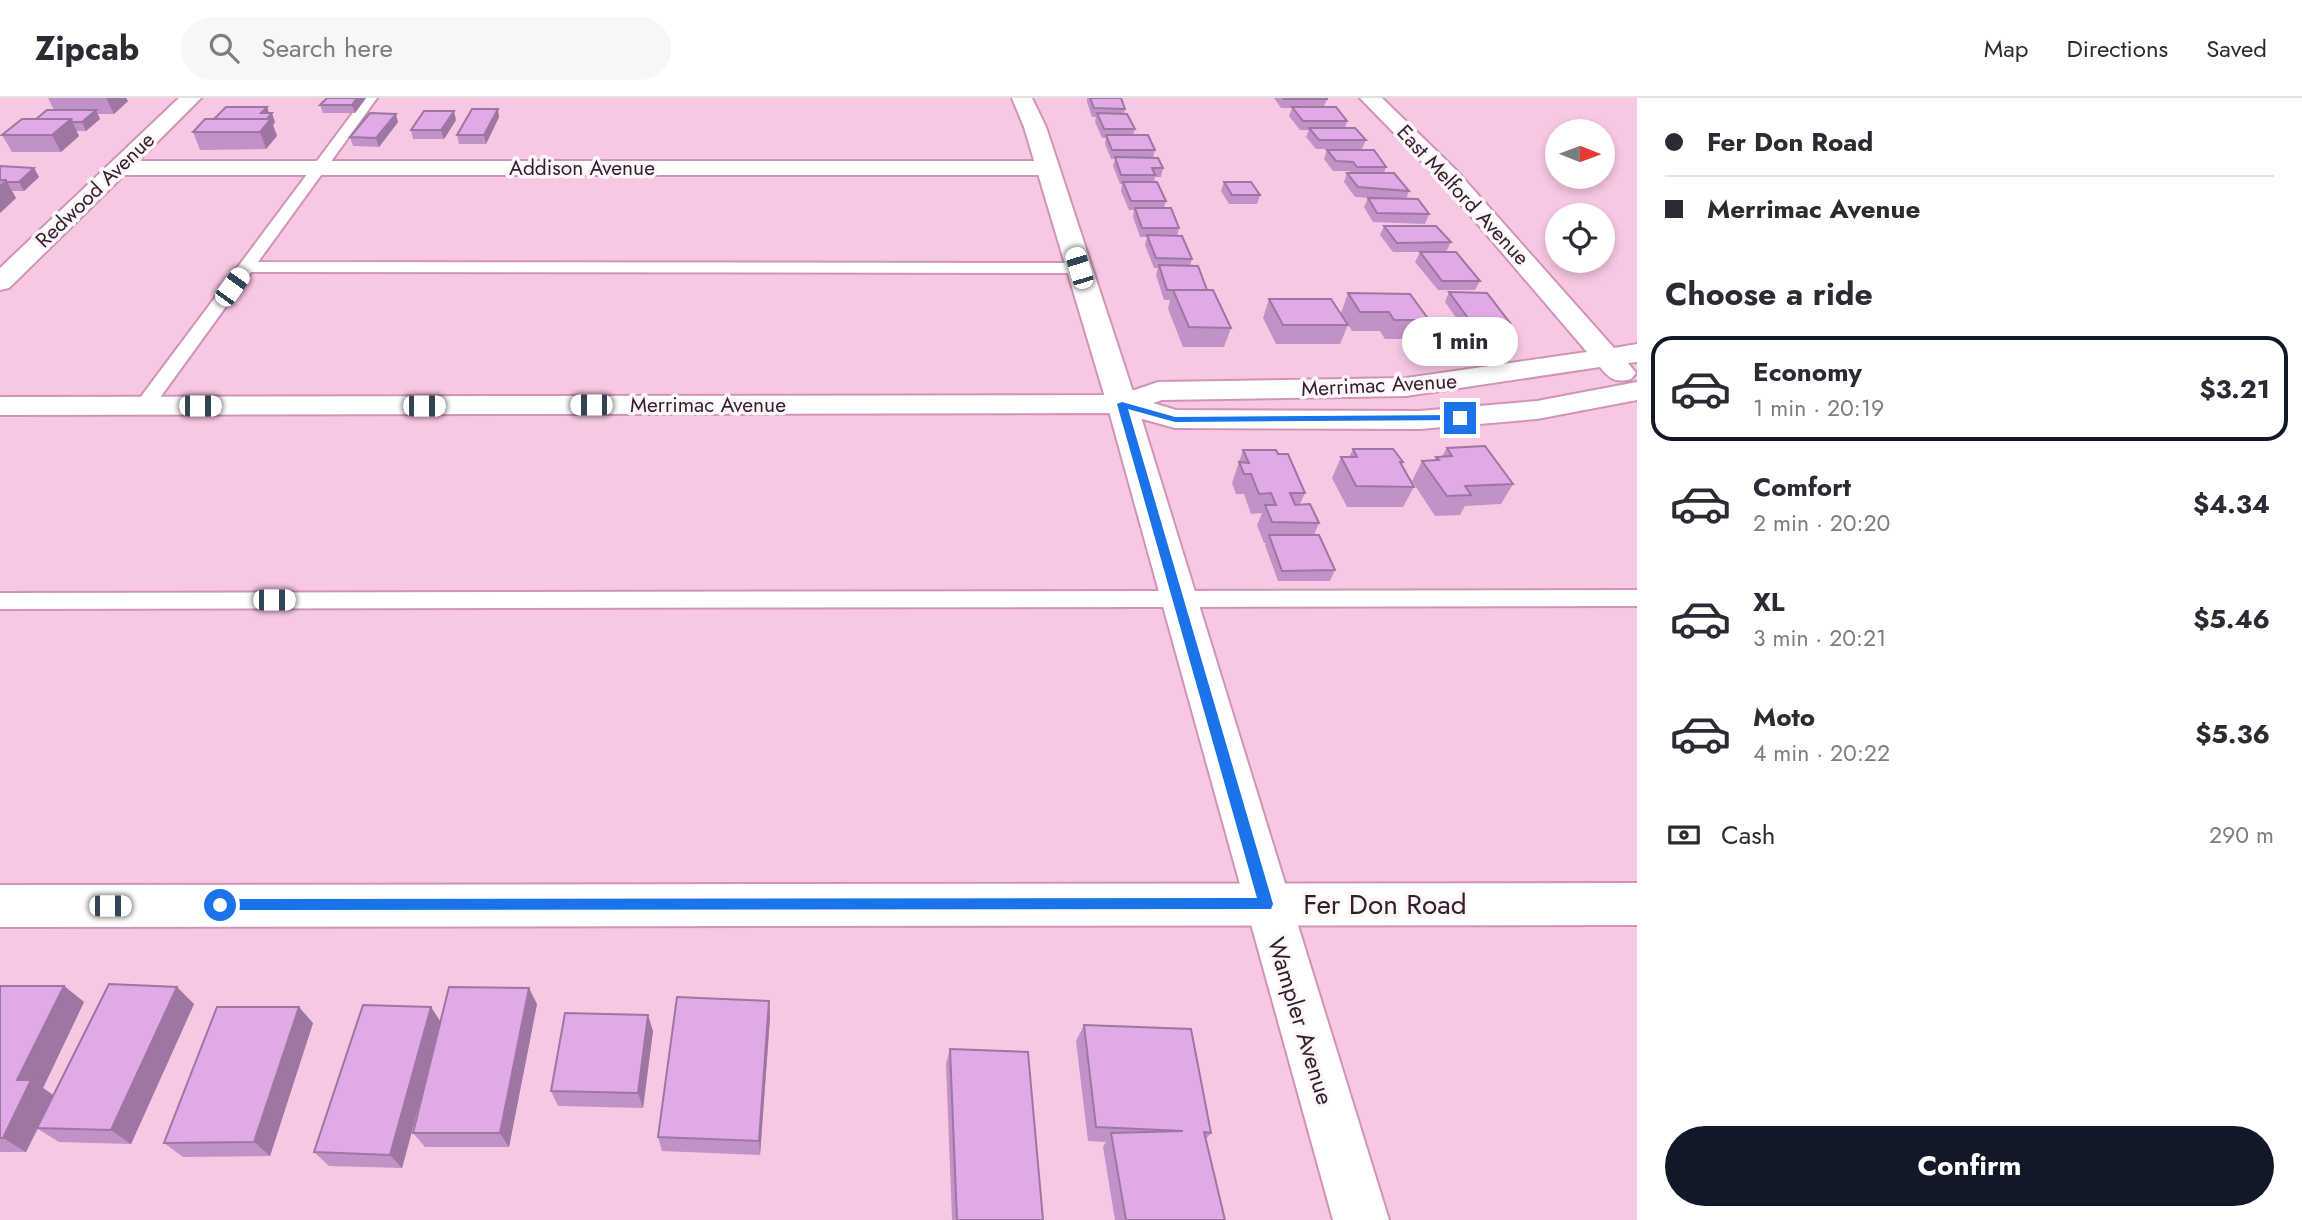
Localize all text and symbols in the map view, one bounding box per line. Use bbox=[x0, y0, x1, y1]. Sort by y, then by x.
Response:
search box bbox=[181, 17, 671, 80]
text: Zipcab bbox=[35, 25, 139, 72]
icon: search bbox=[205, 29, 243, 67]
text: Search here bbox=[261, 29, 393, 67]
text: Map bbox=[1984, 31, 2029, 66]
text: Directions bbox=[2067, 31, 2168, 66]
text: Saved bbox=[2206, 31, 2267, 66]
street label: East Melford Avenue bbox=[1390, 118, 1536, 272]
north arrow bbox=[1545, 119, 1615, 189]
map controls bbox=[1545, 119, 1615, 273]
text: Fer Don Road bbox=[1707, 123, 1873, 161]
street label: Redwood Avenue bbox=[29, 125, 161, 255]
street label: Addison Avenue bbox=[509, 153, 655, 183]
text: Merrimac Avenue bbox=[1707, 190, 1920, 228]
button: locate bbox=[1545, 203, 1615, 273]
car bbox=[1063, 245, 1096, 291]
car bbox=[212, 264, 253, 310]
text: Choose a ride bbox=[1665, 271, 1873, 317]
callout: 1 min bbox=[1402, 316, 1518, 366]
text: 1 min bbox=[1431, 324, 1489, 358]
text: Economy bbox=[1753, 353, 1862, 391]
icon: car bbox=[1669, 357, 1732, 420]
street label: Merrimac Avenue bbox=[1300, 366, 1458, 404]
text: $3.21 bbox=[2199, 370, 2270, 408]
street label: Merrimac Avenue bbox=[630, 390, 786, 420]
text: 1 min · 20:19 bbox=[1753, 391, 1884, 425]
car bbox=[571, 395, 613, 416]
car bbox=[180, 396, 222, 417]
car bbox=[404, 396, 446, 417]
route end bbox=[1444, 402, 1476, 434]
text: Comfort bbox=[1753, 468, 1851, 506]
icon: car bbox=[1669, 472, 1732, 535]
text: $4.34 bbox=[2193, 485, 2270, 523]
text: 2 min · 20:20 bbox=[1753, 506, 1890, 540]
text: XL bbox=[1753, 583, 1785, 621]
icon: car bbox=[1669, 587, 1732, 650]
car bbox=[254, 590, 296, 611]
text: $5.46 bbox=[2193, 600, 2270, 638]
text: 3 min · 20:21 bbox=[1753, 621, 1886, 655]
text: Moto bbox=[1753, 698, 1815, 736]
icon: car bbox=[1669, 702, 1732, 765]
text: $5.36 bbox=[2195, 715, 2270, 753]
text: 4 min · 20:22 bbox=[1753, 736, 1890, 770]
icon: cash bbox=[1665, 816, 1703, 854]
text: Cash bbox=[1721, 816, 1775, 854]
text: 290 m bbox=[2209, 818, 2274, 852]
street label: Fer Don Road bbox=[1303, 884, 1467, 925]
route start bbox=[204, 889, 236, 921]
car bbox=[90, 896, 132, 917]
street label: Wampler Avenue bbox=[1259, 933, 1343, 1109]
button: Confirm bbox=[1665, 1126, 2274, 1206]

